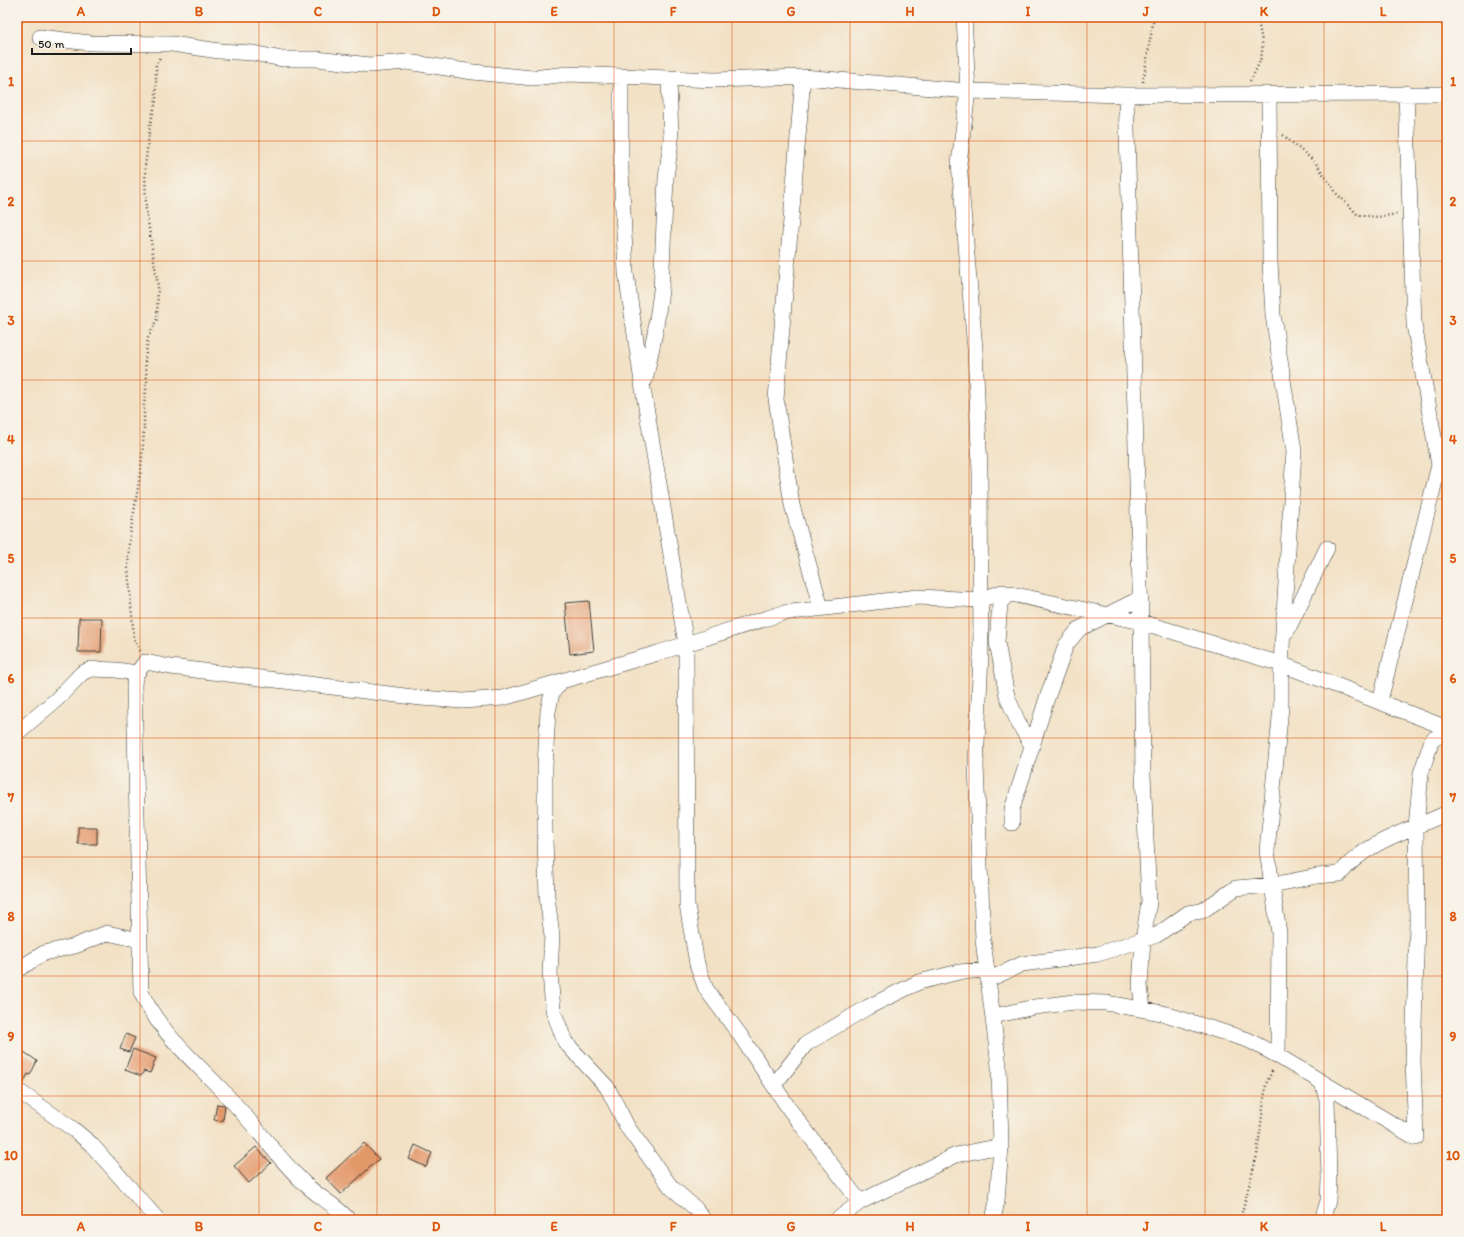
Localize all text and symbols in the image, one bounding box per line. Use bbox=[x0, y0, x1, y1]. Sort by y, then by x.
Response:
text: A bbox=[76, 4, 86, 19]
text: B bbox=[195, 4, 204, 19]
text: C bbox=[314, 4, 323, 19]
text: D bbox=[432, 4, 441, 19]
text: E bbox=[550, 4, 558, 19]
text: F bbox=[670, 4, 677, 19]
text: G bbox=[787, 4, 796, 19]
text: H bbox=[906, 4, 915, 19]
text: I bbox=[1026, 4, 1031, 19]
text: J bbox=[1142, 4, 1150, 19]
text: K bbox=[1260, 4, 1269, 19]
text: L bbox=[1380, 4, 1387, 19]
scale bar bbox=[32, 30, 131, 56]
text: 50 m bbox=[38, 37, 64, 51]
text: 1 bbox=[8, 74, 14, 89]
text: 1 bbox=[1450, 74, 1456, 89]
text: 2 bbox=[8, 194, 15, 209]
text: 2 bbox=[1450, 194, 1457, 209]
text: 3 bbox=[7, 313, 15, 328]
text: 3 bbox=[1449, 313, 1457, 328]
text: 4 bbox=[7, 432, 15, 447]
text: 4 bbox=[1449, 432, 1457, 447]
text: 5 bbox=[8, 551, 15, 566]
text: 5 bbox=[1450, 551, 1457, 566]
text: 6 bbox=[8, 671, 15, 686]
text: 6 bbox=[1450, 671, 1457, 686]
text: 7 bbox=[7, 790, 15, 805]
text: 7 bbox=[1449, 790, 1457, 805]
text: 8 bbox=[7, 909, 15, 924]
text: 8 bbox=[1449, 909, 1457, 924]
text: 9 bbox=[8, 1029, 15, 1044]
text: 9 bbox=[1450, 1029, 1457, 1044]
text: 10 bbox=[4, 1148, 18, 1163]
text: 10 bbox=[1446, 1148, 1460, 1163]
text: A bbox=[76, 1219, 86, 1234]
text: B bbox=[195, 1219, 204, 1234]
text: C bbox=[314, 1219, 323, 1234]
text: D bbox=[432, 1219, 441, 1234]
text: E bbox=[550, 1219, 558, 1234]
text: F bbox=[670, 1219, 677, 1234]
text: G bbox=[787, 1219, 796, 1234]
text: H bbox=[906, 1219, 915, 1234]
text: I bbox=[1026, 1219, 1031, 1234]
text: J bbox=[1142, 1219, 1150, 1234]
text: K bbox=[1260, 1219, 1269, 1234]
text: L bbox=[1380, 1219, 1387, 1234]

